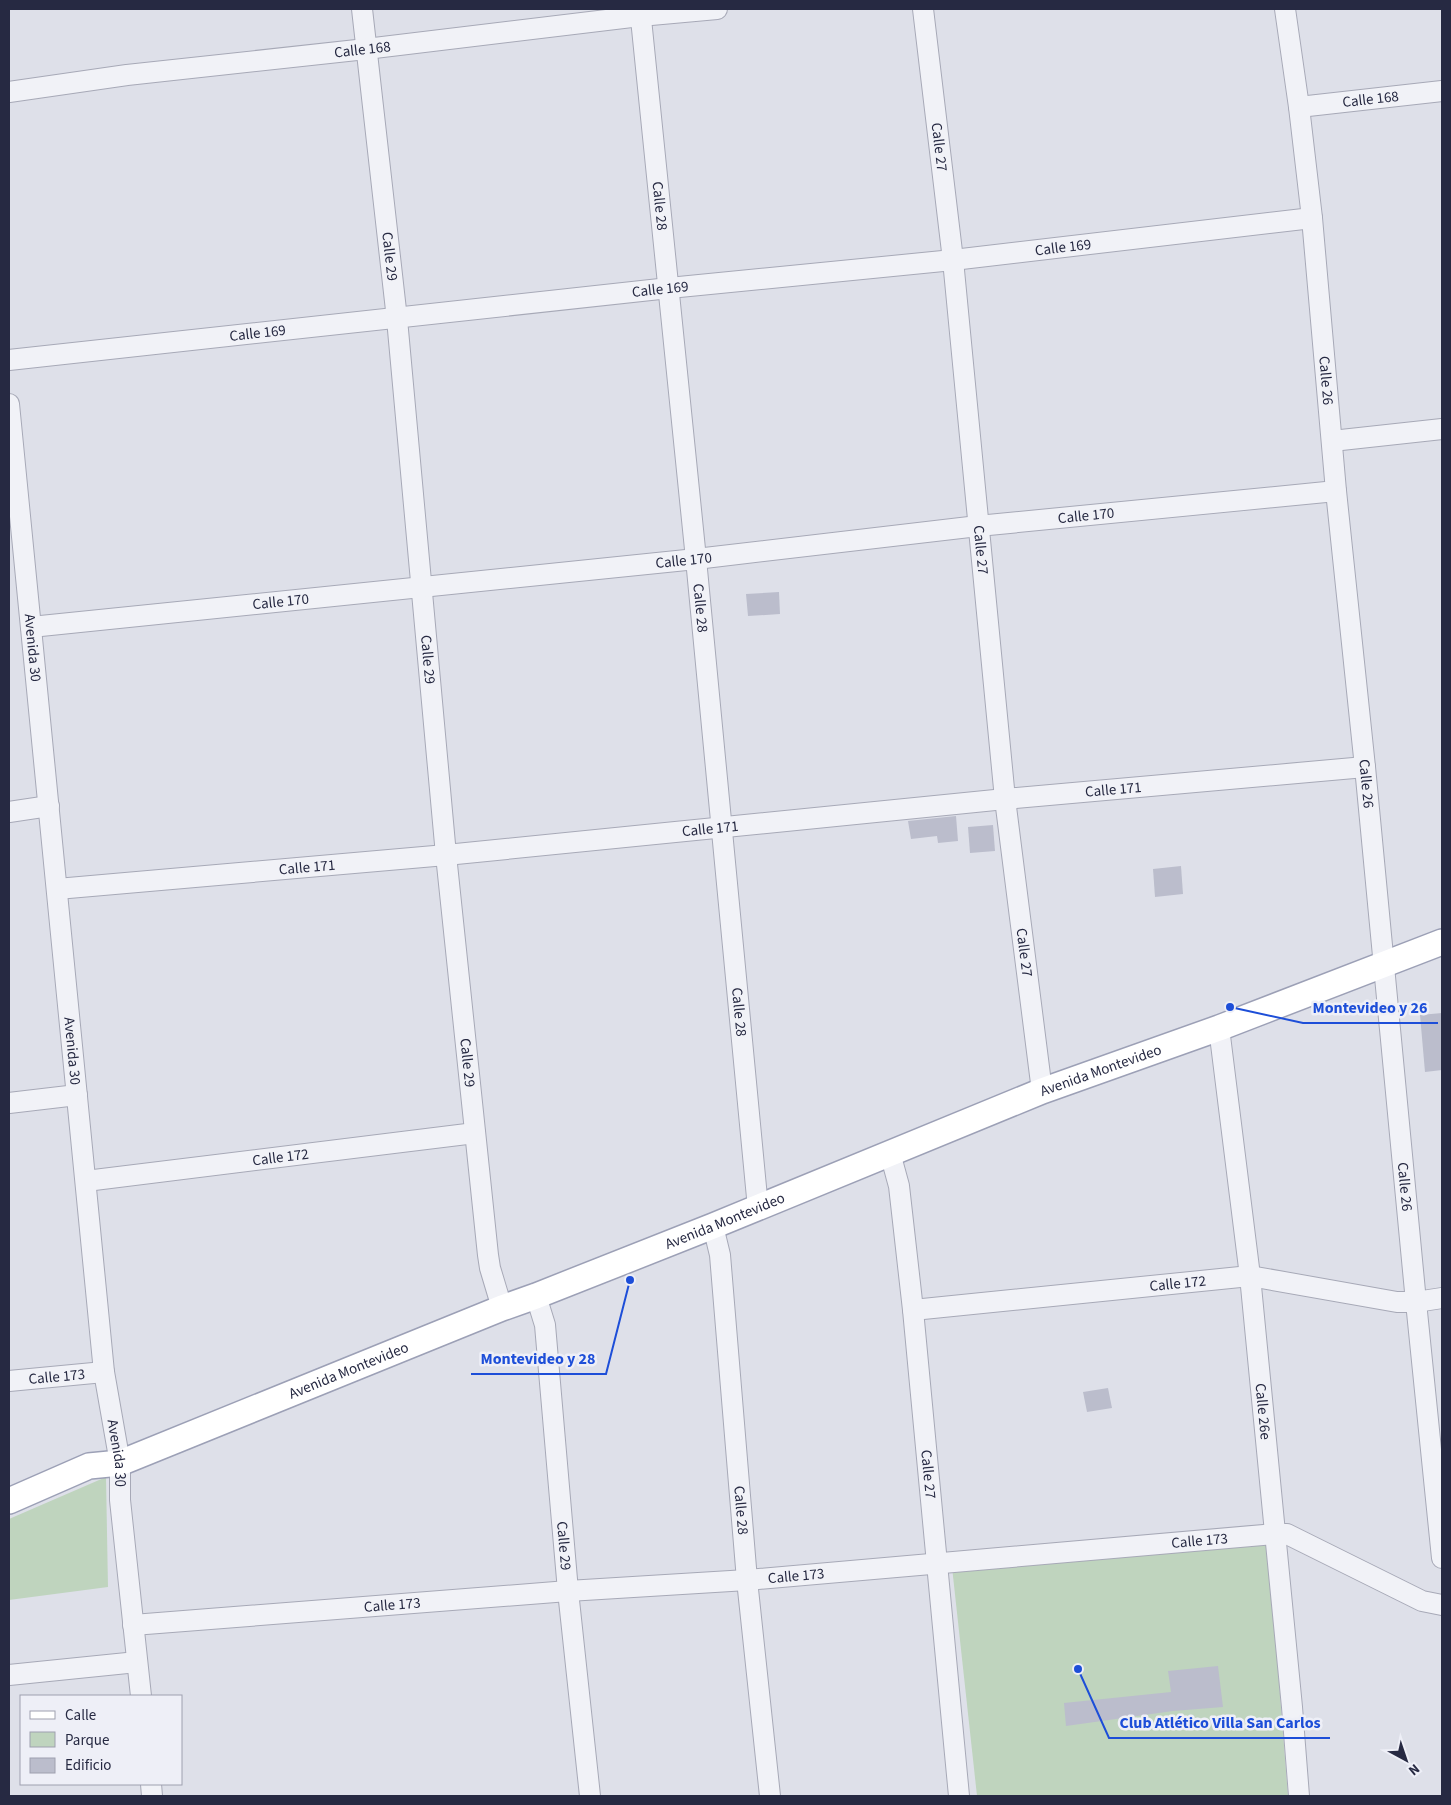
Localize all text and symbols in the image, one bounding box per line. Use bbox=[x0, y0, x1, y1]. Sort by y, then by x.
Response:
street label: Calle 168 bbox=[333, 36, 392, 63]
street label: Calle 168 bbox=[1341, 85, 1400, 113]
street label: Calle 27 bbox=[926, 121, 953, 173]
street label: Calle 28 bbox=[647, 180, 673, 232]
street label: Calle 29 bbox=[377, 231, 403, 282]
street label: Calle 169 bbox=[1034, 233, 1092, 261]
street label: Calle 169 bbox=[631, 276, 689, 302]
street label: Calle 169 bbox=[228, 319, 287, 346]
street label: Calle 26 bbox=[1314, 355, 1339, 406]
street label: Calle 170 bbox=[1057, 502, 1115, 529]
street label: Calle 27 bbox=[968, 524, 994, 575]
street label: Calle 170 bbox=[654, 547, 713, 574]
street label: Calle 28 bbox=[688, 582, 713, 633]
street label: Calle 170 bbox=[251, 588, 310, 615]
street label: Avenida 30 bbox=[19, 613, 47, 683]
street label: Calle 29 bbox=[415, 634, 441, 685]
street label: Calle 26 bbox=[1354, 758, 1379, 809]
street label: Calle 171 bbox=[1084, 776, 1142, 802]
street label: Calle 171 bbox=[681, 815, 739, 842]
street label: Calle 171 bbox=[278, 854, 336, 880]
street label: Calle 27 bbox=[1011, 927, 1038, 978]
street label: Calle 28 bbox=[726, 987, 752, 1038]
callout: Montevideo y 26 bbox=[1303, 992, 1438, 1023]
text: Montevideo y 26 bbox=[1312, 997, 1428, 1019]
street label: Avenida 30 bbox=[59, 1016, 86, 1086]
street label: Calle 29 bbox=[455, 1037, 481, 1088]
street label: Avenida Montevideo bbox=[1037, 1039, 1164, 1101]
street label: Calle 172 bbox=[251, 1143, 310, 1171]
street label: Calle 26 bbox=[1392, 1161, 1418, 1212]
street label: Avenida Montevideo bbox=[662, 1187, 788, 1254]
street label: Calle 172 bbox=[1148, 1270, 1207, 1297]
street label: Avenida Montevideo bbox=[285, 1337, 412, 1404]
callout: Montevideo y 28 bbox=[471, 1343, 606, 1374]
text: Montevideo y 28 bbox=[480, 1348, 596, 1370]
street label: Calle 173 bbox=[28, 1363, 86, 1390]
street label: Calle 26e bbox=[1250, 1382, 1276, 1441]
street label: Avenida 30 bbox=[102, 1418, 131, 1487]
street label: Calle 27 bbox=[916, 1449, 941, 1500]
street label: Calle 28 bbox=[729, 1485, 754, 1536]
street label: Calle 29 bbox=[552, 1520, 577, 1571]
street label: Calle 173 bbox=[1170, 1528, 1229, 1553]
street label: Calle 173 bbox=[767, 1563, 825, 1589]
street label: Calle 173 bbox=[363, 1592, 421, 1617]
legend bbox=[20, 1695, 182, 1785]
text: Calle bbox=[65, 1705, 96, 1726]
callout: Club Atlético Villa San Carlos bbox=[1109, 1707, 1330, 1738]
text: Club Atlético Villa San Carlos bbox=[1119, 1712, 1321, 1734]
text: Parque bbox=[65, 1730, 109, 1751]
north arrow bbox=[1381, 1735, 1431, 1785]
text: Edificio bbox=[65, 1755, 112, 1776]
text: N bbox=[1404, 1759, 1424, 1780]

